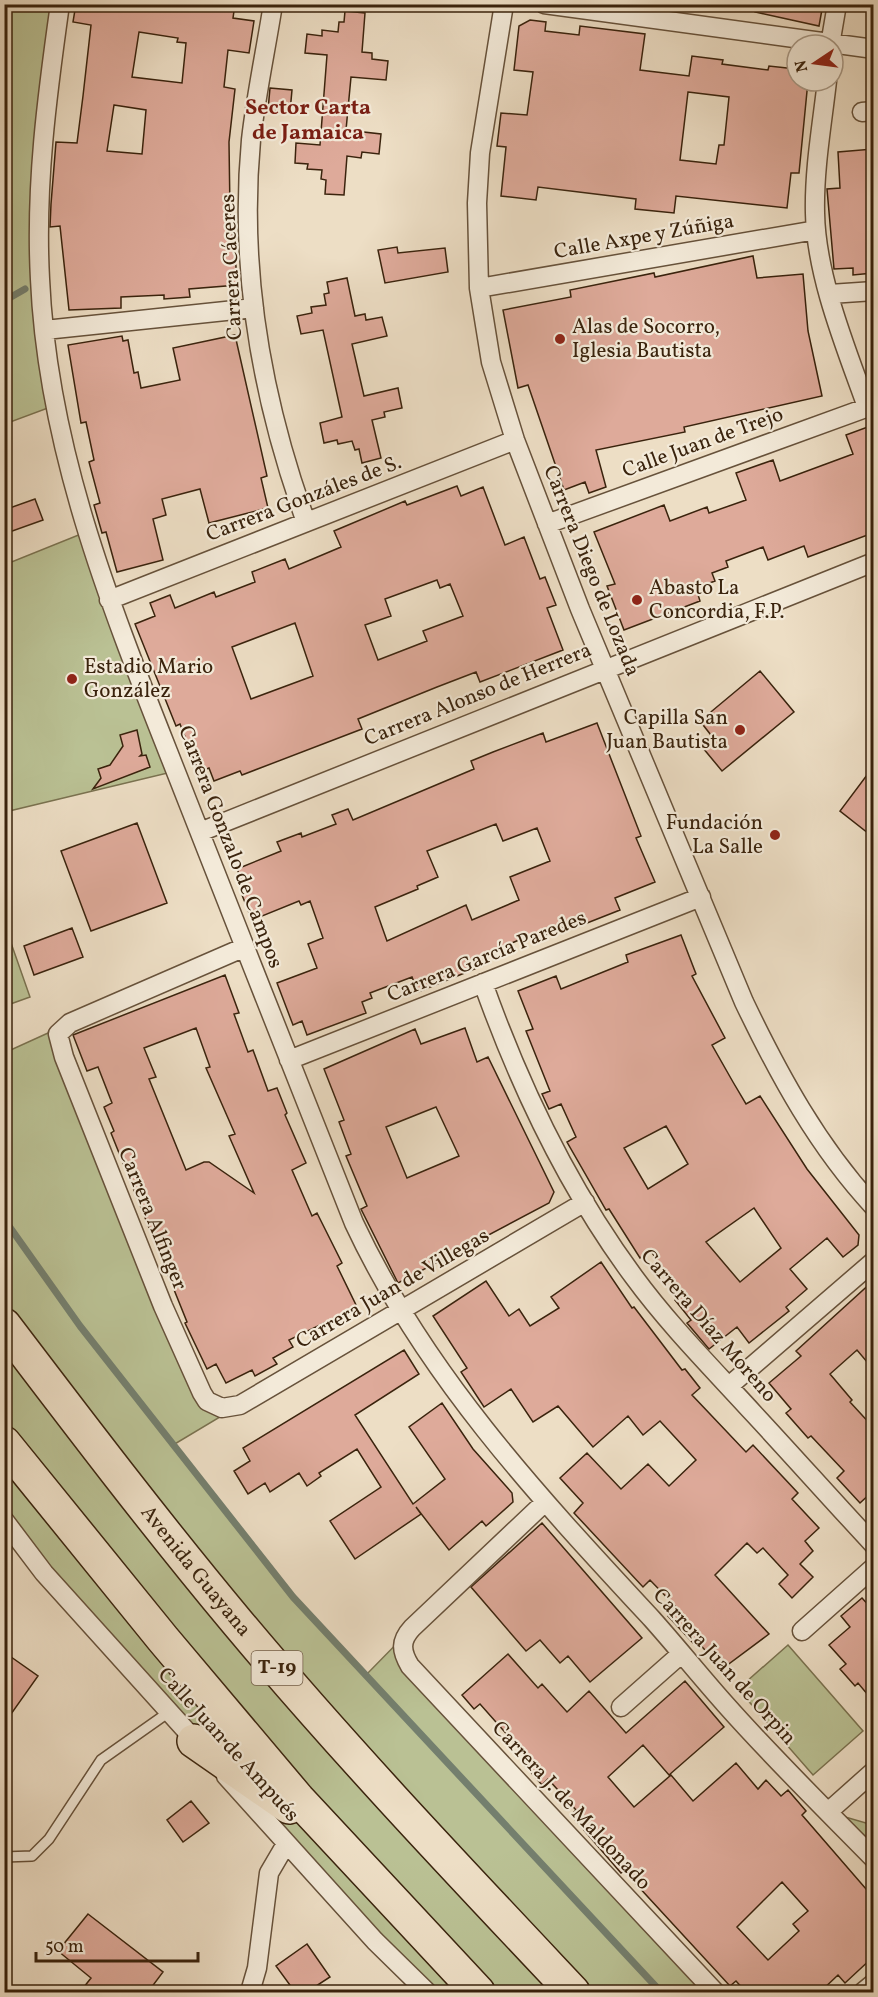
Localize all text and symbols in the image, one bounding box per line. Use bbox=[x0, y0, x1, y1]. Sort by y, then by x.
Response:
north arrow bbox=[785, 33, 845, 93]
text: N bbox=[790, 57, 814, 74]
district label: Sector Carta de Jamaica bbox=[245, 93, 371, 149]
street label: Carrera Cáceres bbox=[214, 193, 250, 341]
street label: Calle Axpe y Zúñiga bbox=[552, 207, 736, 267]
place label: Alas de Socorro, Iglesia Bautista bbox=[572, 313, 720, 366]
marker: Alas de Socorro, Iglesia Bautista bbox=[553, 332, 567, 346]
street label: Calle Juan de Trejo bbox=[618, 400, 788, 486]
street label: Carrera Gonzáles de S. bbox=[202, 448, 406, 550]
street label: Carrera Diego de Lozada bbox=[535, 461, 647, 681]
place label: Abasto La Concordia, F.P. bbox=[649, 574, 785, 627]
marker: Abasto La Concordia, F.P. bbox=[630, 593, 644, 607]
street label: Carrera Alonso de Herrera bbox=[360, 636, 596, 754]
place label: Estadio Mario González bbox=[84, 653, 213, 706]
marker: Estadio Mario González bbox=[65, 672, 79, 686]
place label: Capilla San Juan Bautista bbox=[606, 704, 728, 757]
street label: Carrera Gonzalo de Campos bbox=[170, 721, 290, 973]
marker: Capilla San Juan Bautista bbox=[733, 723, 747, 737]
place label: Fundación La Salle bbox=[666, 809, 763, 862]
marker: Fundación La Salle bbox=[768, 828, 782, 842]
street label: Carrera García Paredes bbox=[383, 904, 591, 1010]
street label: Carrera Alfinger bbox=[110, 1143, 194, 1295]
street label: Carrera Juan de Villegas bbox=[291, 1222, 495, 1356]
street label: Carrera Díaz Moreno bbox=[633, 1243, 783, 1409]
street label: Avenida Guayana bbox=[134, 1499, 258, 1643]
street label: Carrera Juan de Orpin bbox=[646, 1582, 802, 1752]
road number: T-19 bbox=[252, 1651, 302, 1685]
street label: Calle Juan de Ampués bbox=[151, 1661, 305, 1829]
street label: Carrera J. de Maldonado bbox=[485, 1715, 657, 1897]
scale bar bbox=[36, 1925, 198, 1963]
text: 50 m bbox=[45, 1935, 84, 1960]

